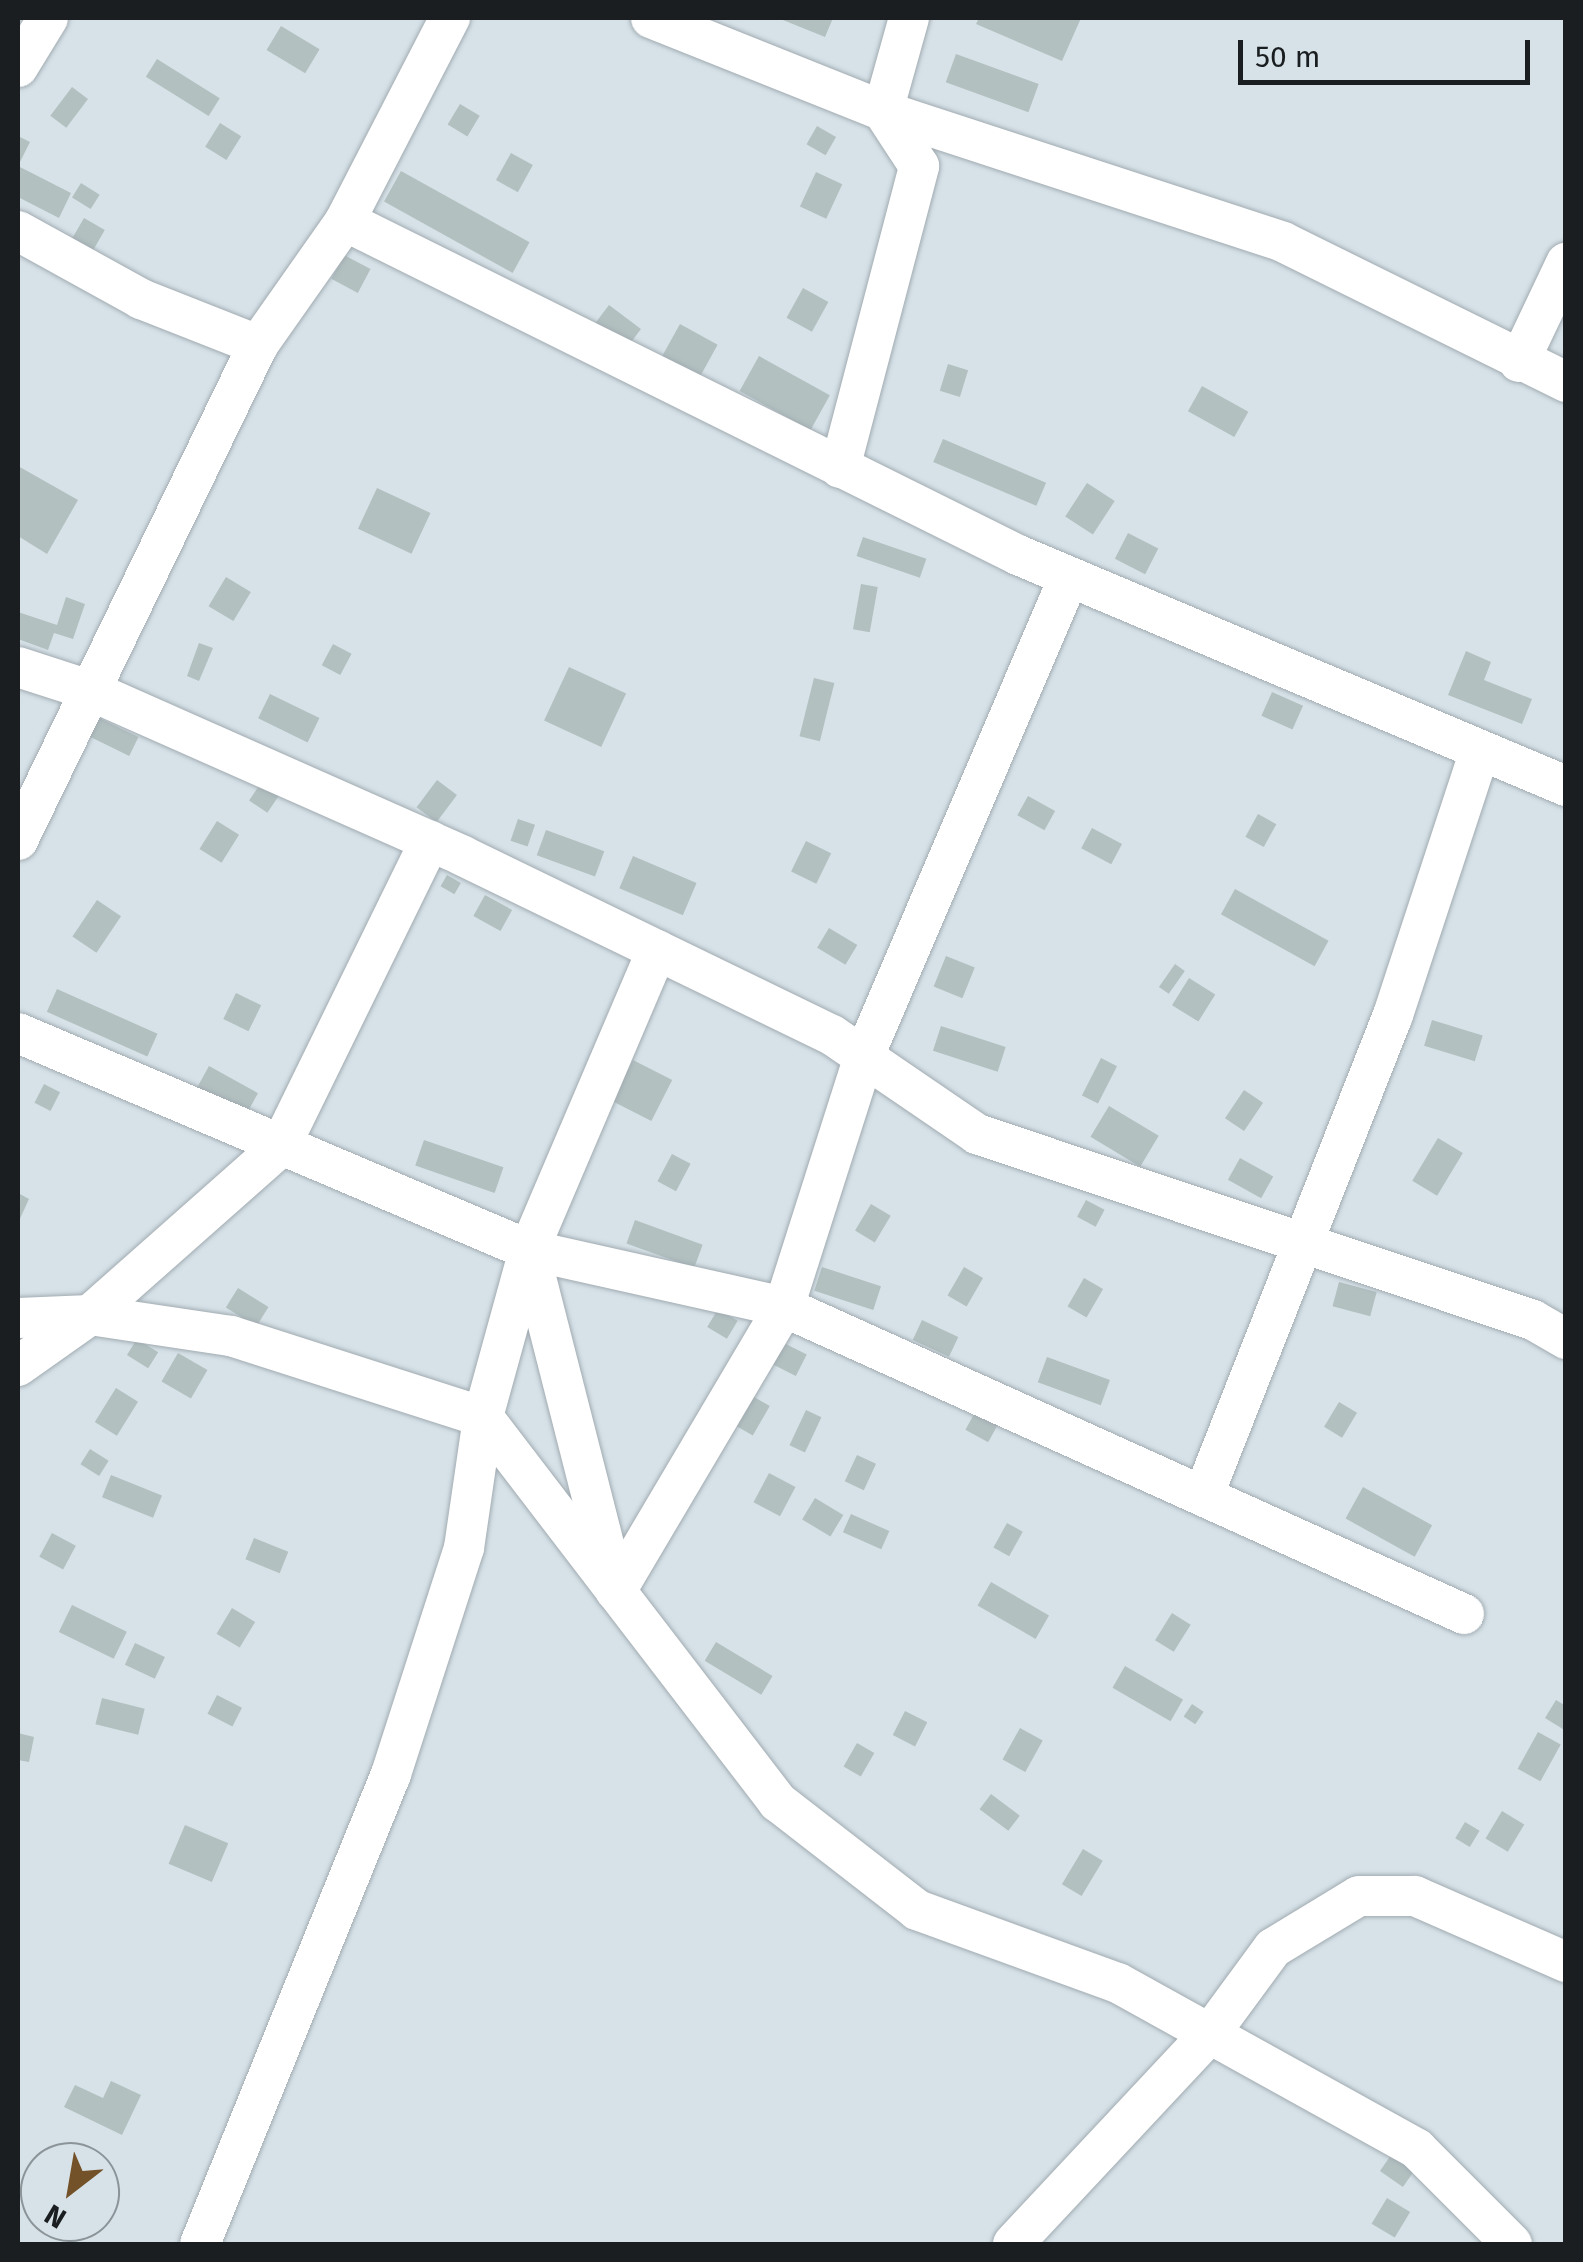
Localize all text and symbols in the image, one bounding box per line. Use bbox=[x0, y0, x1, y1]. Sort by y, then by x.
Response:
scale bar bbox=[1243, 20, 1536, 82]
text: 50 m bbox=[1255, 39, 1320, 75]
north arrow bbox=[20, 2142, 120, 2242]
text: N bbox=[39, 2198, 72, 2235]

